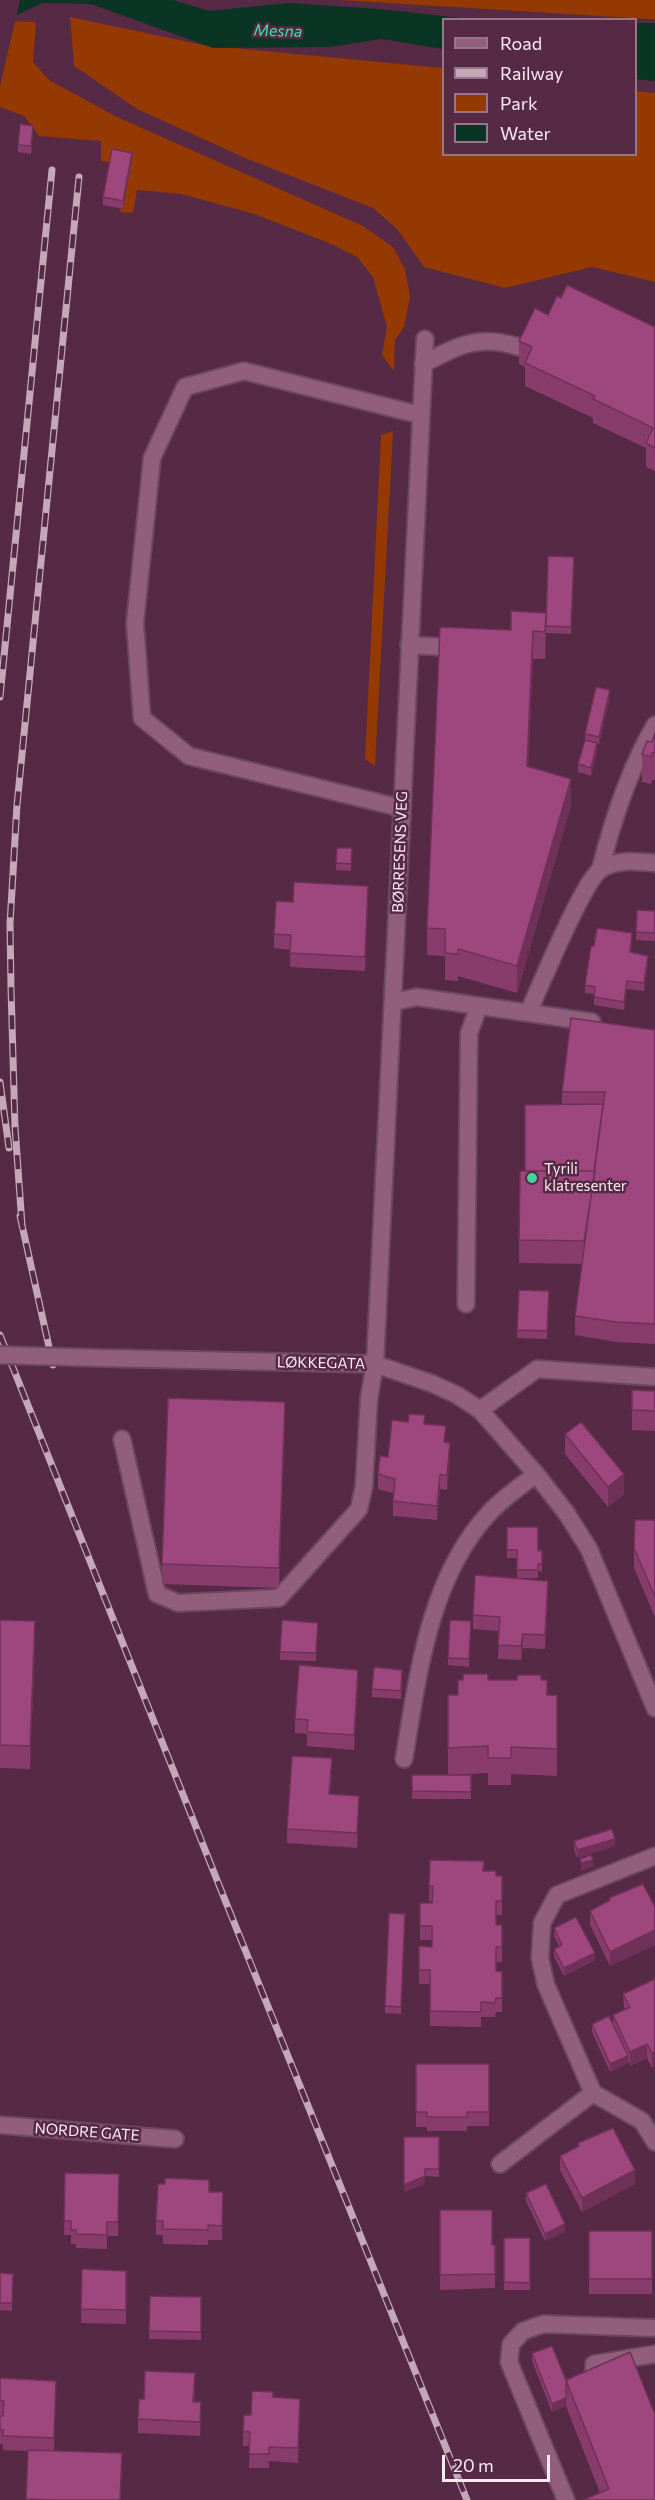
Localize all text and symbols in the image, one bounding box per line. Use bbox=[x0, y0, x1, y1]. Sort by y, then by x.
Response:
legend bbox=[442, 18, 637, 156]
water label: Mesna bbox=[253, 21, 303, 41]
text: Road bbox=[500, 32, 542, 54]
text: Railway bbox=[500, 62, 563, 84]
text: Park bbox=[500, 92, 538, 114]
text: Water bbox=[500, 122, 551, 144]
street label: BØRRESENS VEG bbox=[389, 791, 411, 913]
place label: Tyrili klatresenter bbox=[544, 1160, 627, 1195]
marker: Tyrili klatresenter bbox=[525, 1171, 539, 1185]
street label: LØKKEGATA bbox=[277, 1353, 365, 1373]
street label: NORDRE GATE bbox=[34, 2119, 140, 2145]
scale bar bbox=[445, 2443, 553, 2481]
text: 20 m bbox=[453, 2454, 494, 2476]

